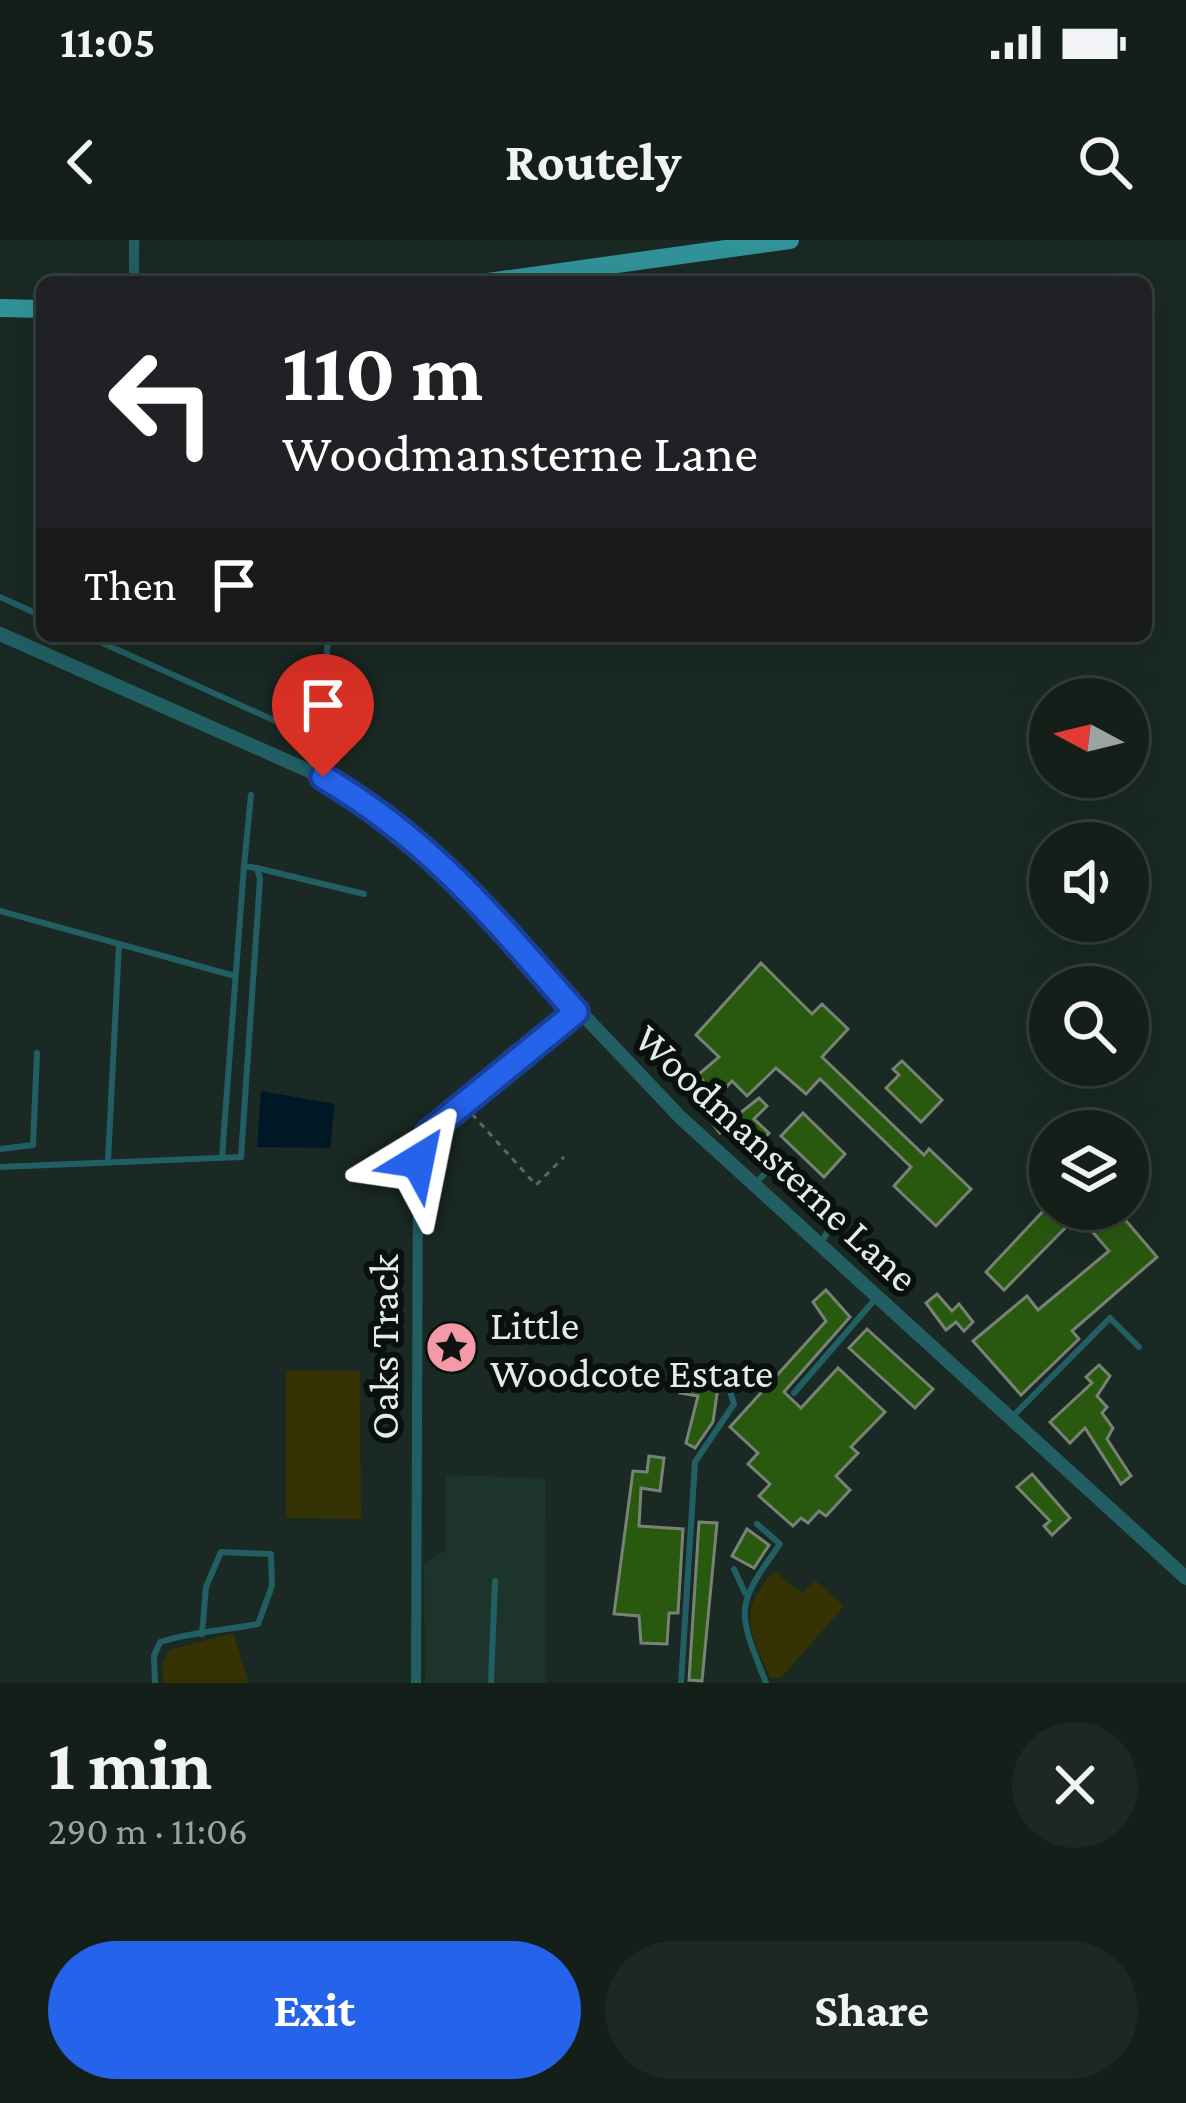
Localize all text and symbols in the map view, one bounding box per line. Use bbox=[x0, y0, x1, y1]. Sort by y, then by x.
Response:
text: 11:05 bbox=[60, 17, 156, 67]
icon: back bbox=[48, 129, 114, 195]
icon: search bbox=[1072, 129, 1138, 195]
text: Routely bbox=[505, 132, 681, 192]
icon: left bbox=[84, 324, 240, 480]
text: 110 m bbox=[282, 325, 483, 418]
text: Woodmansterne Lane bbox=[282, 423, 758, 483]
icon: arrive bbox=[201, 552, 267, 618]
text: Then bbox=[84, 560, 177, 610]
pin bbox=[272, 654, 374, 777]
icon: arrive bbox=[290, 672, 356, 738]
north arrow bbox=[1029, 678, 1149, 798]
map controls bbox=[1029, 678, 1149, 1230]
button: sound bbox=[1029, 822, 1149, 942]
button: search bbox=[1029, 966, 1149, 1086]
street label: Woodmansterne Lane bbox=[625, 1014, 928, 1301]
position arrow bbox=[355, 1098, 481, 1224]
button: layers bbox=[1029, 1110, 1149, 1230]
street label: Oaks Track bbox=[360, 1254, 407, 1440]
place label: Little Woodcote Estate bbox=[490, 1301, 773, 1396]
place icon: Little Woodcote Estate bbox=[423, 1320, 479, 1376]
button: close bbox=[1012, 1722, 1138, 1848]
text: 1 min bbox=[48, 1724, 212, 1804]
text: 290 m · 11:06 bbox=[48, 1809, 248, 1852]
button: Exit bbox=[48, 1941, 581, 2079]
button: Share bbox=[605, 1941, 1138, 2079]

